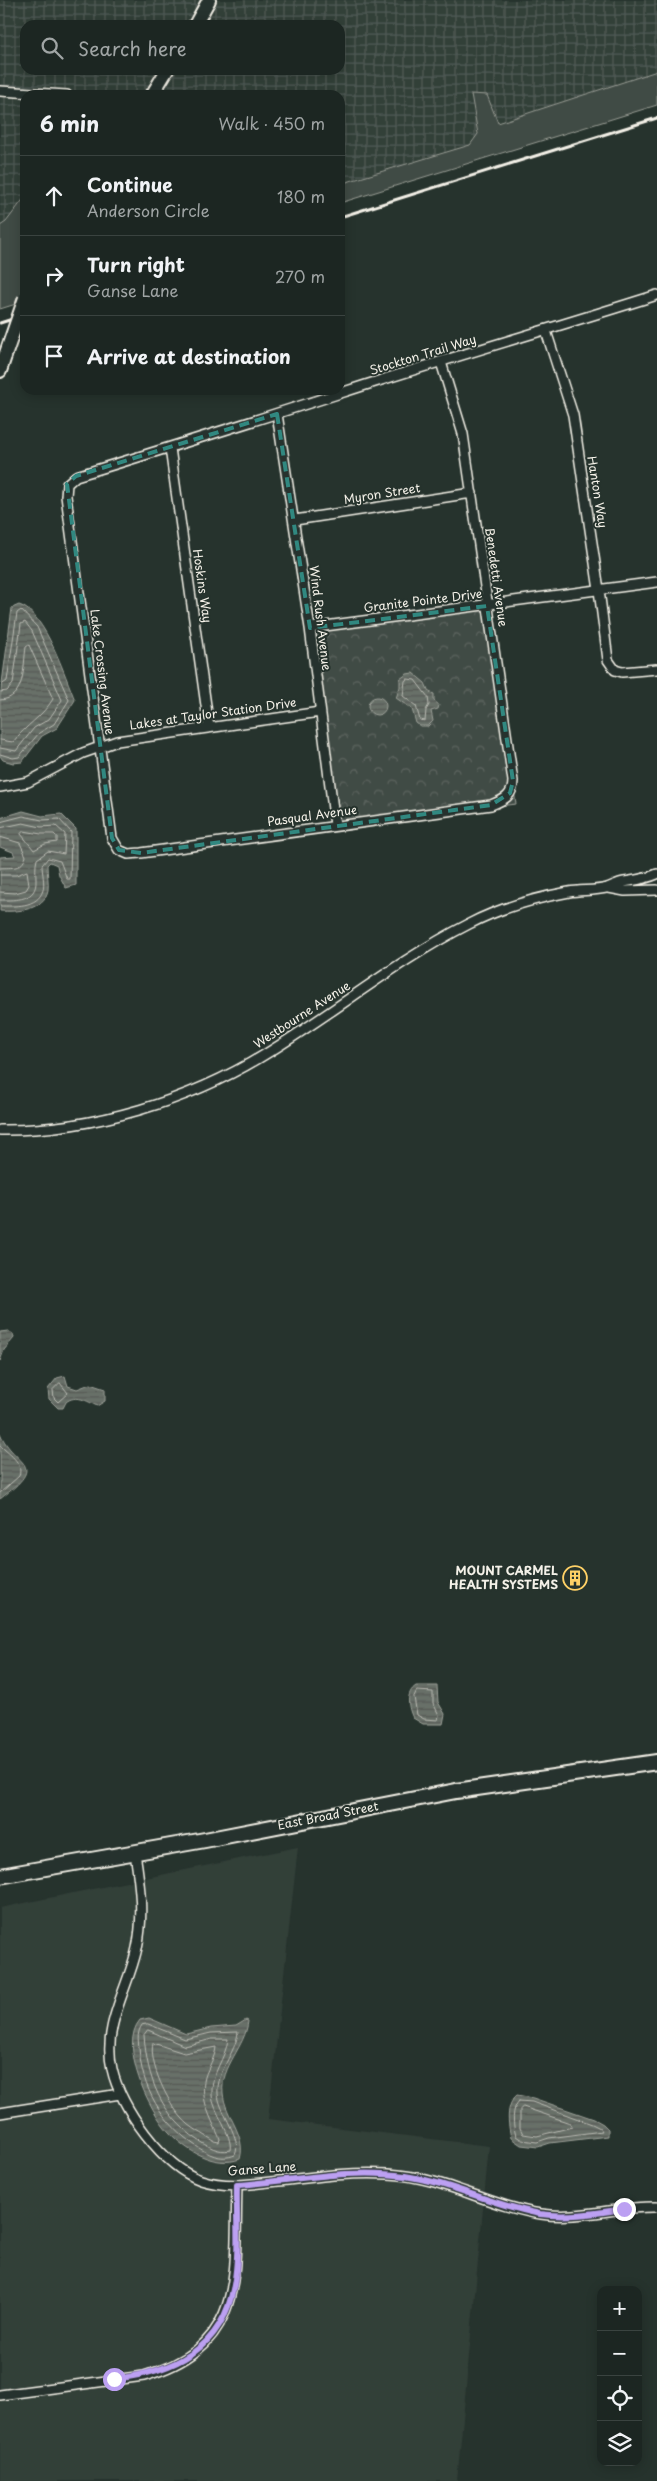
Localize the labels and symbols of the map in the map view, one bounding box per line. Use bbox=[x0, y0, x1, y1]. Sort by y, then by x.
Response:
street label: Stockton Trail Way bbox=[367, 329, 478, 379]
street label: Hanton Way bbox=[583, 454, 613, 529]
street label: Myron Street bbox=[342, 478, 422, 508]
street label: Benedetti Avenue bbox=[481, 526, 513, 628]
street label: Hoskins Way bbox=[189, 548, 217, 624]
street label: Wind Rush Avenue bbox=[306, 564, 336, 672]
street label: Granite Pointe Drive bbox=[363, 584, 483, 616]
street label: Lake Crossing Avenue bbox=[86, 608, 120, 736]
street label: Lakes at Taylor Station Drive bbox=[128, 692, 297, 734]
street label: Pasqual Avenue bbox=[266, 800, 358, 830]
street label: Westbourne Avenue bbox=[250, 976, 354, 1052]
place label: MOUNT CARMEL HEALTH SYSTEMS bbox=[449, 1561, 558, 1593]
building icon: MOUNT CARMEL HEALTH SYSTEMS bbox=[562, 1565, 588, 1591]
street label: East Broad Street bbox=[276, 1796, 380, 1834]
street label: Ganse Lane bbox=[227, 2157, 297, 2179]
route end bbox=[613, 2198, 636, 2221]
route start bbox=[103, 2368, 126, 2391]

